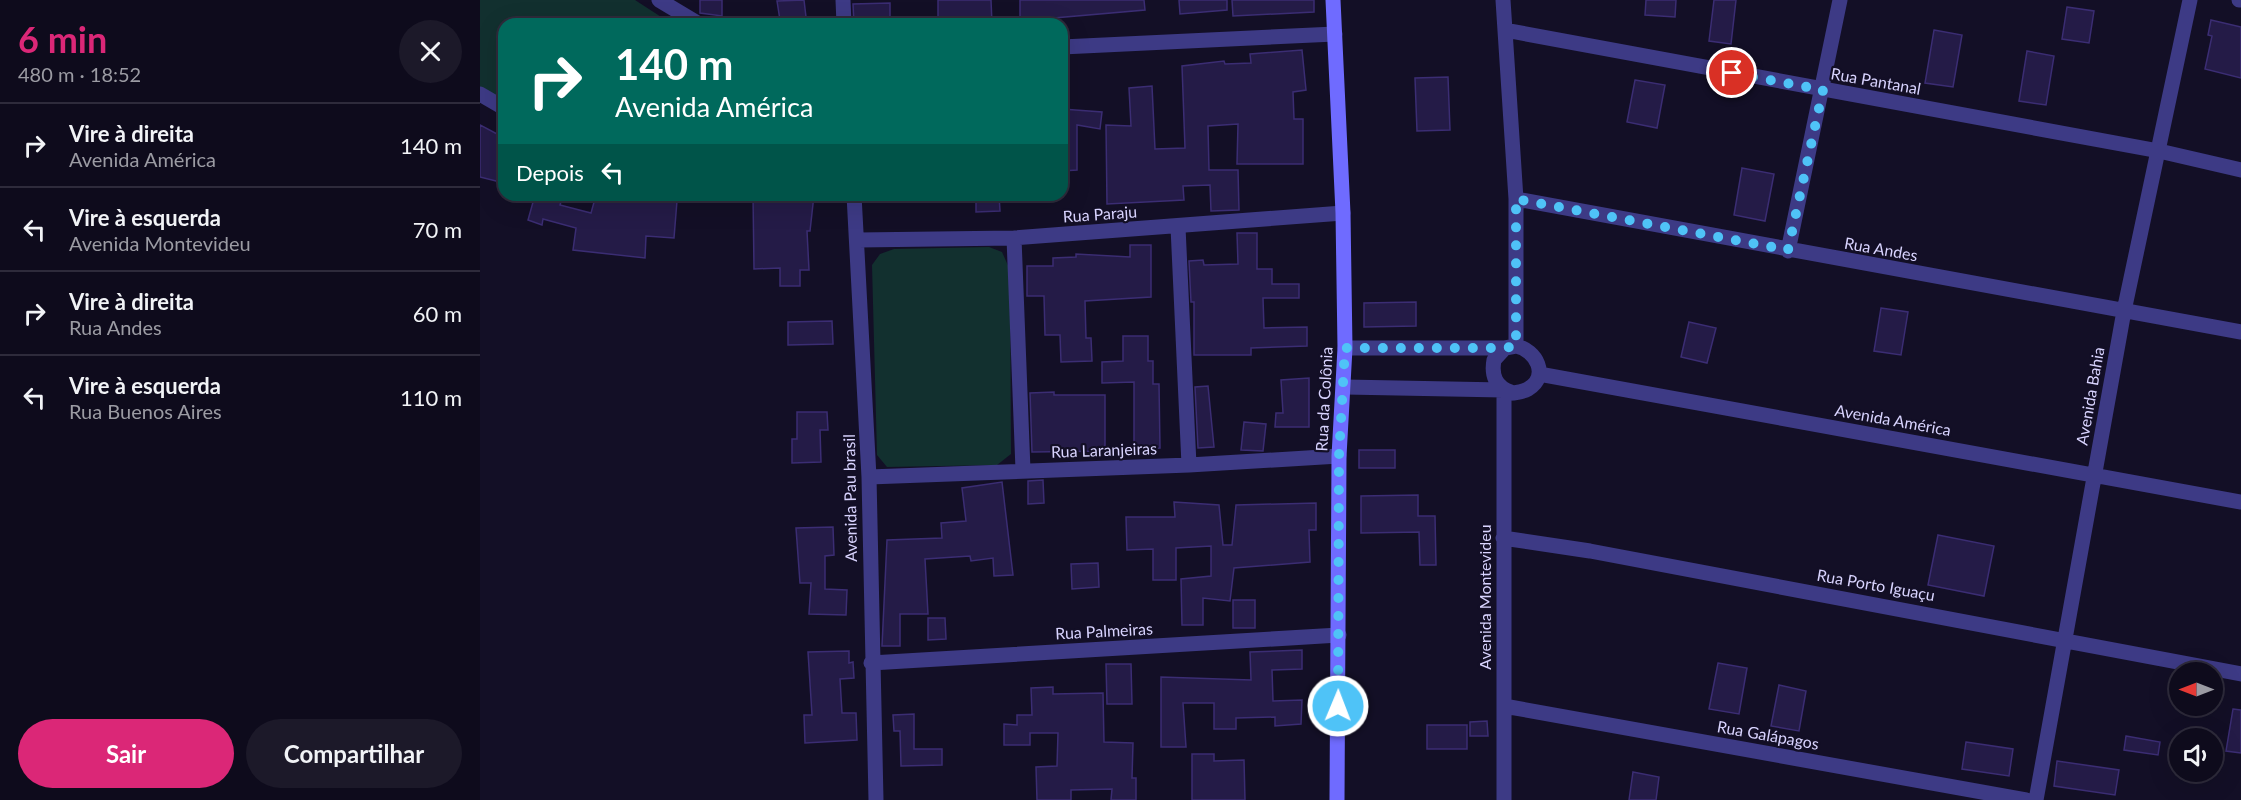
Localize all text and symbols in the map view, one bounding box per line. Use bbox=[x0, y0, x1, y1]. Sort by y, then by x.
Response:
text: 6 min bbox=[18, 17, 107, 61]
button: close bbox=[399, 20, 462, 83]
text: 140 m bbox=[615, 39, 733, 89]
icon: right bbox=[516, 42, 594, 120]
pin bbox=[1706, 47, 1757, 98]
icon: arrive bbox=[1715, 56, 1748, 89]
text: 480 m · 18:52 bbox=[18, 62, 141, 86]
street label: Rua Pantanal bbox=[1830, 63, 1923, 98]
text: Avenida América bbox=[615, 90, 813, 123]
text: Vire à direita bbox=[69, 120, 194, 147]
icon: right bbox=[18, 129, 51, 162]
text: 140 m bbox=[400, 132, 462, 159]
text: Avenida América bbox=[69, 147, 216, 171]
icon: left bbox=[596, 156, 629, 189]
text: Depois bbox=[516, 159, 584, 186]
street label: Rua Paraju bbox=[1062, 201, 1138, 226]
text: Vire à esquerda bbox=[69, 204, 221, 231]
icon: left bbox=[18, 213, 51, 246]
text: 70 m bbox=[413, 216, 462, 243]
text: Avenida Montevideu bbox=[69, 231, 251, 255]
street label: Rua Andes bbox=[1843, 233, 1919, 264]
text: Vire à direita bbox=[69, 288, 194, 315]
icon: right bbox=[18, 297, 51, 330]
text: 60 m bbox=[413, 300, 462, 327]
text: Rua Andes bbox=[69, 315, 162, 339]
street label: Avenida Bahia bbox=[2072, 345, 2107, 446]
street label: Rua da Colônia bbox=[1311, 346, 1336, 452]
text: Vire à esquerda bbox=[69, 372, 221, 399]
icon: left bbox=[18, 381, 51, 414]
text: 110 m bbox=[400, 384, 462, 411]
text: Rua Buenos Aires bbox=[69, 399, 222, 423]
street label: Avenida América bbox=[1834, 400, 1953, 439]
street label: Avenida Pau brasil bbox=[839, 434, 860, 562]
street label: Rua Laranjeiras bbox=[1051, 438, 1157, 461]
street label: Avenida Montevideu bbox=[1475, 524, 1494, 670]
street label: Rua Porto Iguaçu bbox=[1816, 565, 1937, 604]
street label: Rua Palmeiras bbox=[1055, 618, 1153, 643]
north arrow bbox=[2169, 662, 2223, 716]
map controls bbox=[2169, 662, 2223, 782]
position arrow bbox=[1306, 674, 1370, 738]
street label: Rua Galápagos bbox=[1716, 716, 1821, 753]
button: Sair bbox=[18, 719, 234, 788]
button: Compartilhar bbox=[246, 719, 462, 788]
button: sound bbox=[2169, 728, 2223, 782]

